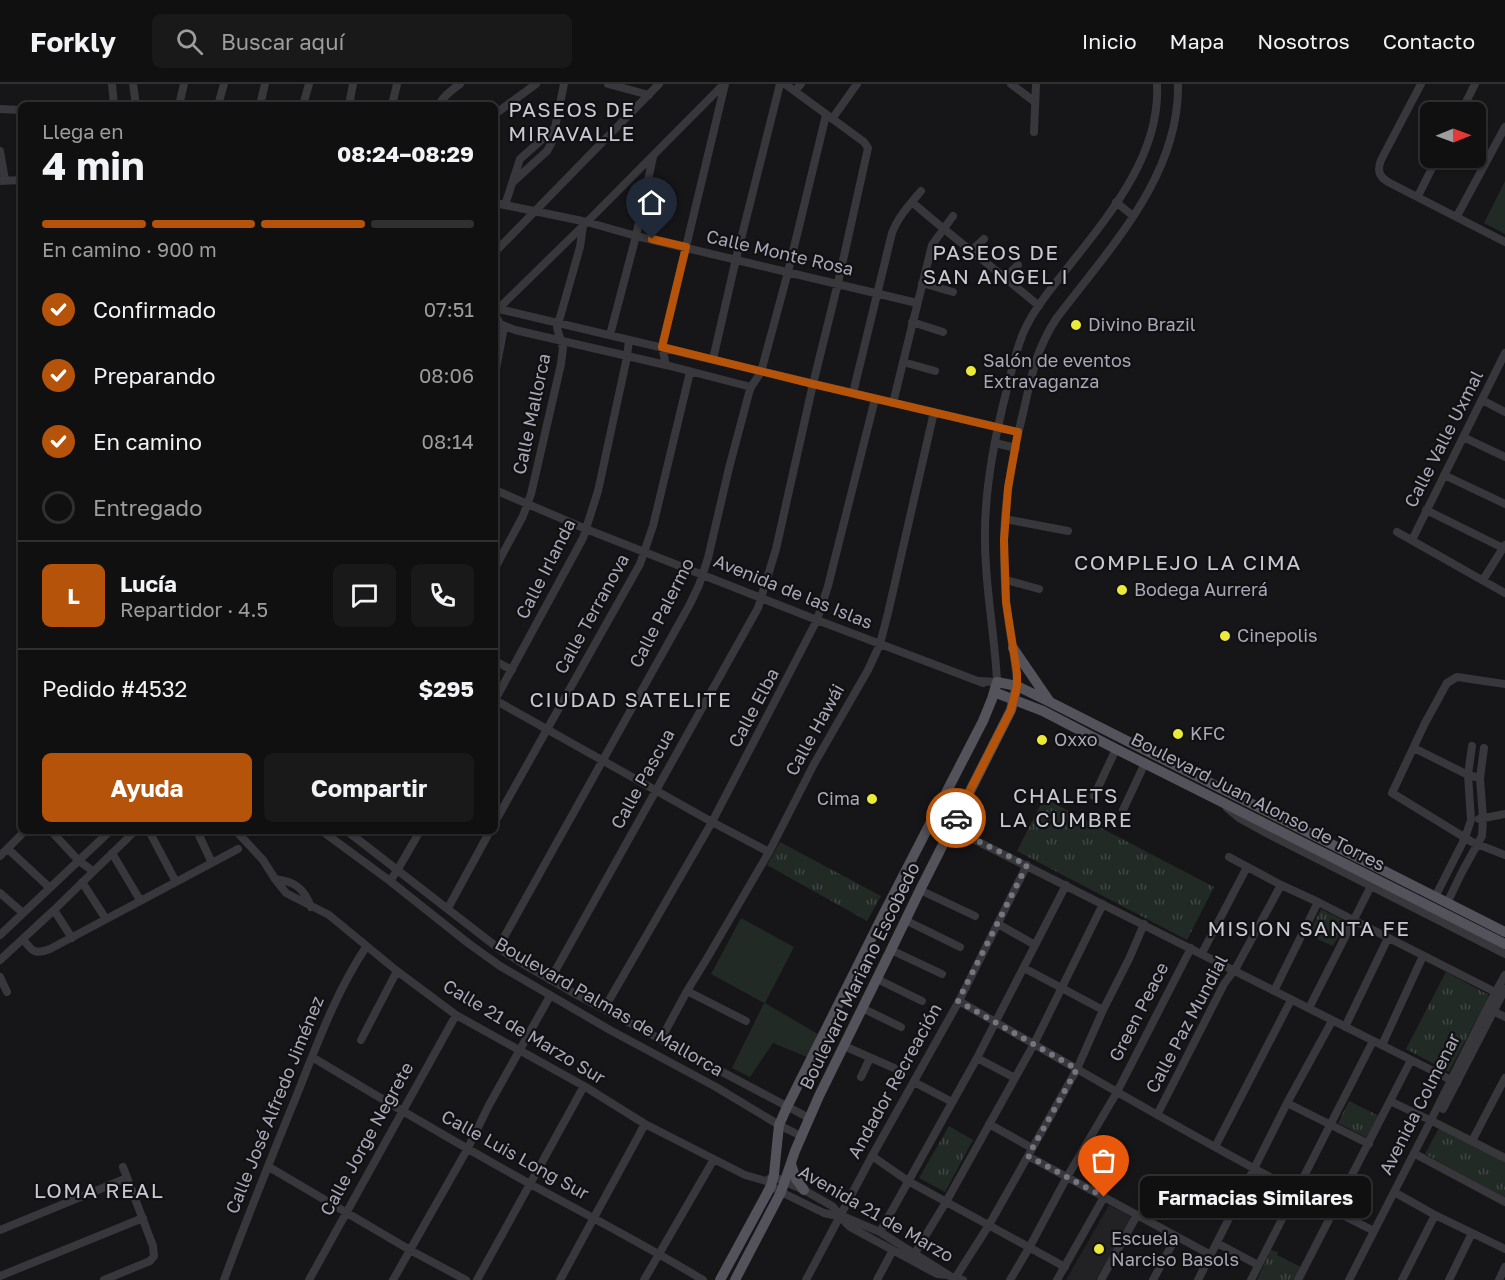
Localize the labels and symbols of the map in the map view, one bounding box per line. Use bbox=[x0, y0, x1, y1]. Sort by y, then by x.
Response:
district label: PASEOS DE MIRAVALLE bbox=[508, 96, 636, 146]
north arrow bbox=[1420, 102, 1486, 168]
pin bbox=[626, 177, 677, 239]
street label: Calle Monte Rosa bbox=[704, 224, 856, 280]
district label: PASEOS DE SAN ANGEL I bbox=[923, 239, 1069, 289]
place label: Divino Brazil bbox=[1088, 313, 1196, 335]
marker: Divino Brazil bbox=[1069, 318, 1083, 332]
place label: Salón de eventos Extravaganza bbox=[983, 349, 1131, 392]
street label: Calle Mallorca bbox=[507, 351, 555, 476]
marker: Salón de eventos Extravaganza bbox=[964, 364, 978, 378]
street label: Calle Valle Uxmal bbox=[1399, 366, 1487, 511]
street label: Calle Irlanda bbox=[510, 515, 580, 622]
street label: Avenida de las Islas bbox=[711, 549, 876, 633]
district label: COMPLEJO LA CIMA bbox=[1074, 549, 1302, 575]
street label: Calle Terranova bbox=[549, 550, 633, 677]
street label: Calle Palermo bbox=[624, 554, 698, 671]
place label: Bodega Aurrerá bbox=[1134, 578, 1268, 600]
marker: Bodega Aurrerá bbox=[1115, 583, 1129, 597]
place label: Cinepolis bbox=[1237, 624, 1318, 646]
marker: Cinepolis bbox=[1218, 629, 1232, 643]
street label: Calle Elba bbox=[723, 664, 783, 751]
street label: Calle Hawái bbox=[780, 680, 848, 779]
district label: CIUDAD SATELITE bbox=[530, 686, 732, 712]
place label: KFC bbox=[1190, 722, 1225, 744]
street label: Calle Pascua bbox=[606, 725, 679, 832]
street label: Boulevard Juan Alonso de Torres bbox=[1128, 727, 1389, 875]
marker: KFC bbox=[1171, 727, 1185, 741]
place label: Oxxo bbox=[1054, 728, 1098, 750]
marker: Oxxo bbox=[1035, 733, 1049, 747]
district label: CHALETS LA CUMBRE bbox=[999, 782, 1133, 832]
place label: Cima bbox=[817, 787, 860, 809]
courier bbox=[926, 788, 986, 848]
marker: Cima bbox=[865, 792, 879, 806]
street label: Boulevard Mariano Escobedo bbox=[794, 858, 924, 1093]
district label: MISION SANTA FE bbox=[1207, 915, 1411, 941]
street label: Boulevard Palmas de Mallorca bbox=[491, 932, 728, 1081]
street label: Calle Paz Mundial bbox=[1140, 950, 1232, 1096]
street label: Green Peace bbox=[1104, 958, 1173, 1065]
street label: Calle 21 de Marzo Sur bbox=[440, 974, 610, 1088]
street label: Calle José Alfredo Jiménez bbox=[220, 992, 328, 1217]
street label: Andador Recreación bbox=[842, 999, 946, 1162]
street label: Avenida Colmenar bbox=[1374, 1029, 1464, 1178]
street label: Calle Jorge Negrete bbox=[315, 1058, 418, 1219]
street label: Calle Luis Long Sur bbox=[438, 1104, 593, 1204]
pin bbox=[1078, 1135, 1129, 1197]
street label: Avenida 21 de Marzo bbox=[795, 1160, 958, 1266]
callout: Farmacias Similares bbox=[1140, 1176, 1371, 1218]
district label: LOMA REAL bbox=[34, 1177, 164, 1203]
place label: Escuela Narciso Basols bbox=[1111, 1227, 1239, 1270]
marker: Escuela Narciso Basols bbox=[1092, 1242, 1106, 1256]

